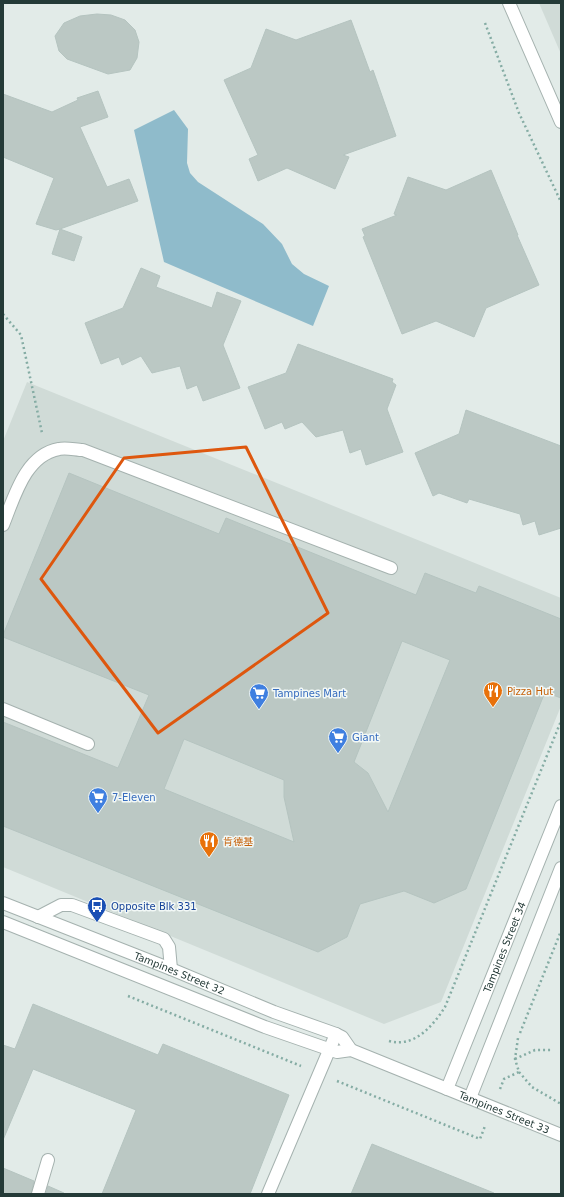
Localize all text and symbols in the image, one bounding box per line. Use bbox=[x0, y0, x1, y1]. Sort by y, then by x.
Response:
restaurant icon: Pizza Hut bbox=[482, 680, 504, 708]
supermarket icon: Tampines Mart bbox=[248, 682, 270, 710]
place label: Pizza Hut bbox=[507, 686, 553, 697]
place label: Tampines Mart bbox=[272, 688, 346, 699]
supermarket icon: Giant bbox=[327, 726, 349, 754]
place label: Giant bbox=[352, 732, 379, 743]
supermarket icon: 7-Eleven bbox=[87, 786, 109, 814]
place label: 7-Eleven bbox=[112, 792, 156, 803]
restaurant icon: 肯德基 bbox=[198, 830, 220, 858]
place label: 肯德基 bbox=[223, 836, 253, 847]
bus stop icon: Opposite Blk 331 bbox=[86, 895, 108, 923]
street label: Tampines Street 34 bbox=[481, 900, 527, 995]
place label: Opposite Blk 331 bbox=[111, 901, 197, 912]
street label: Tampines Street 32 bbox=[132, 949, 227, 996]
street label: Tampines Street 33 bbox=[456, 1088, 551, 1135]

